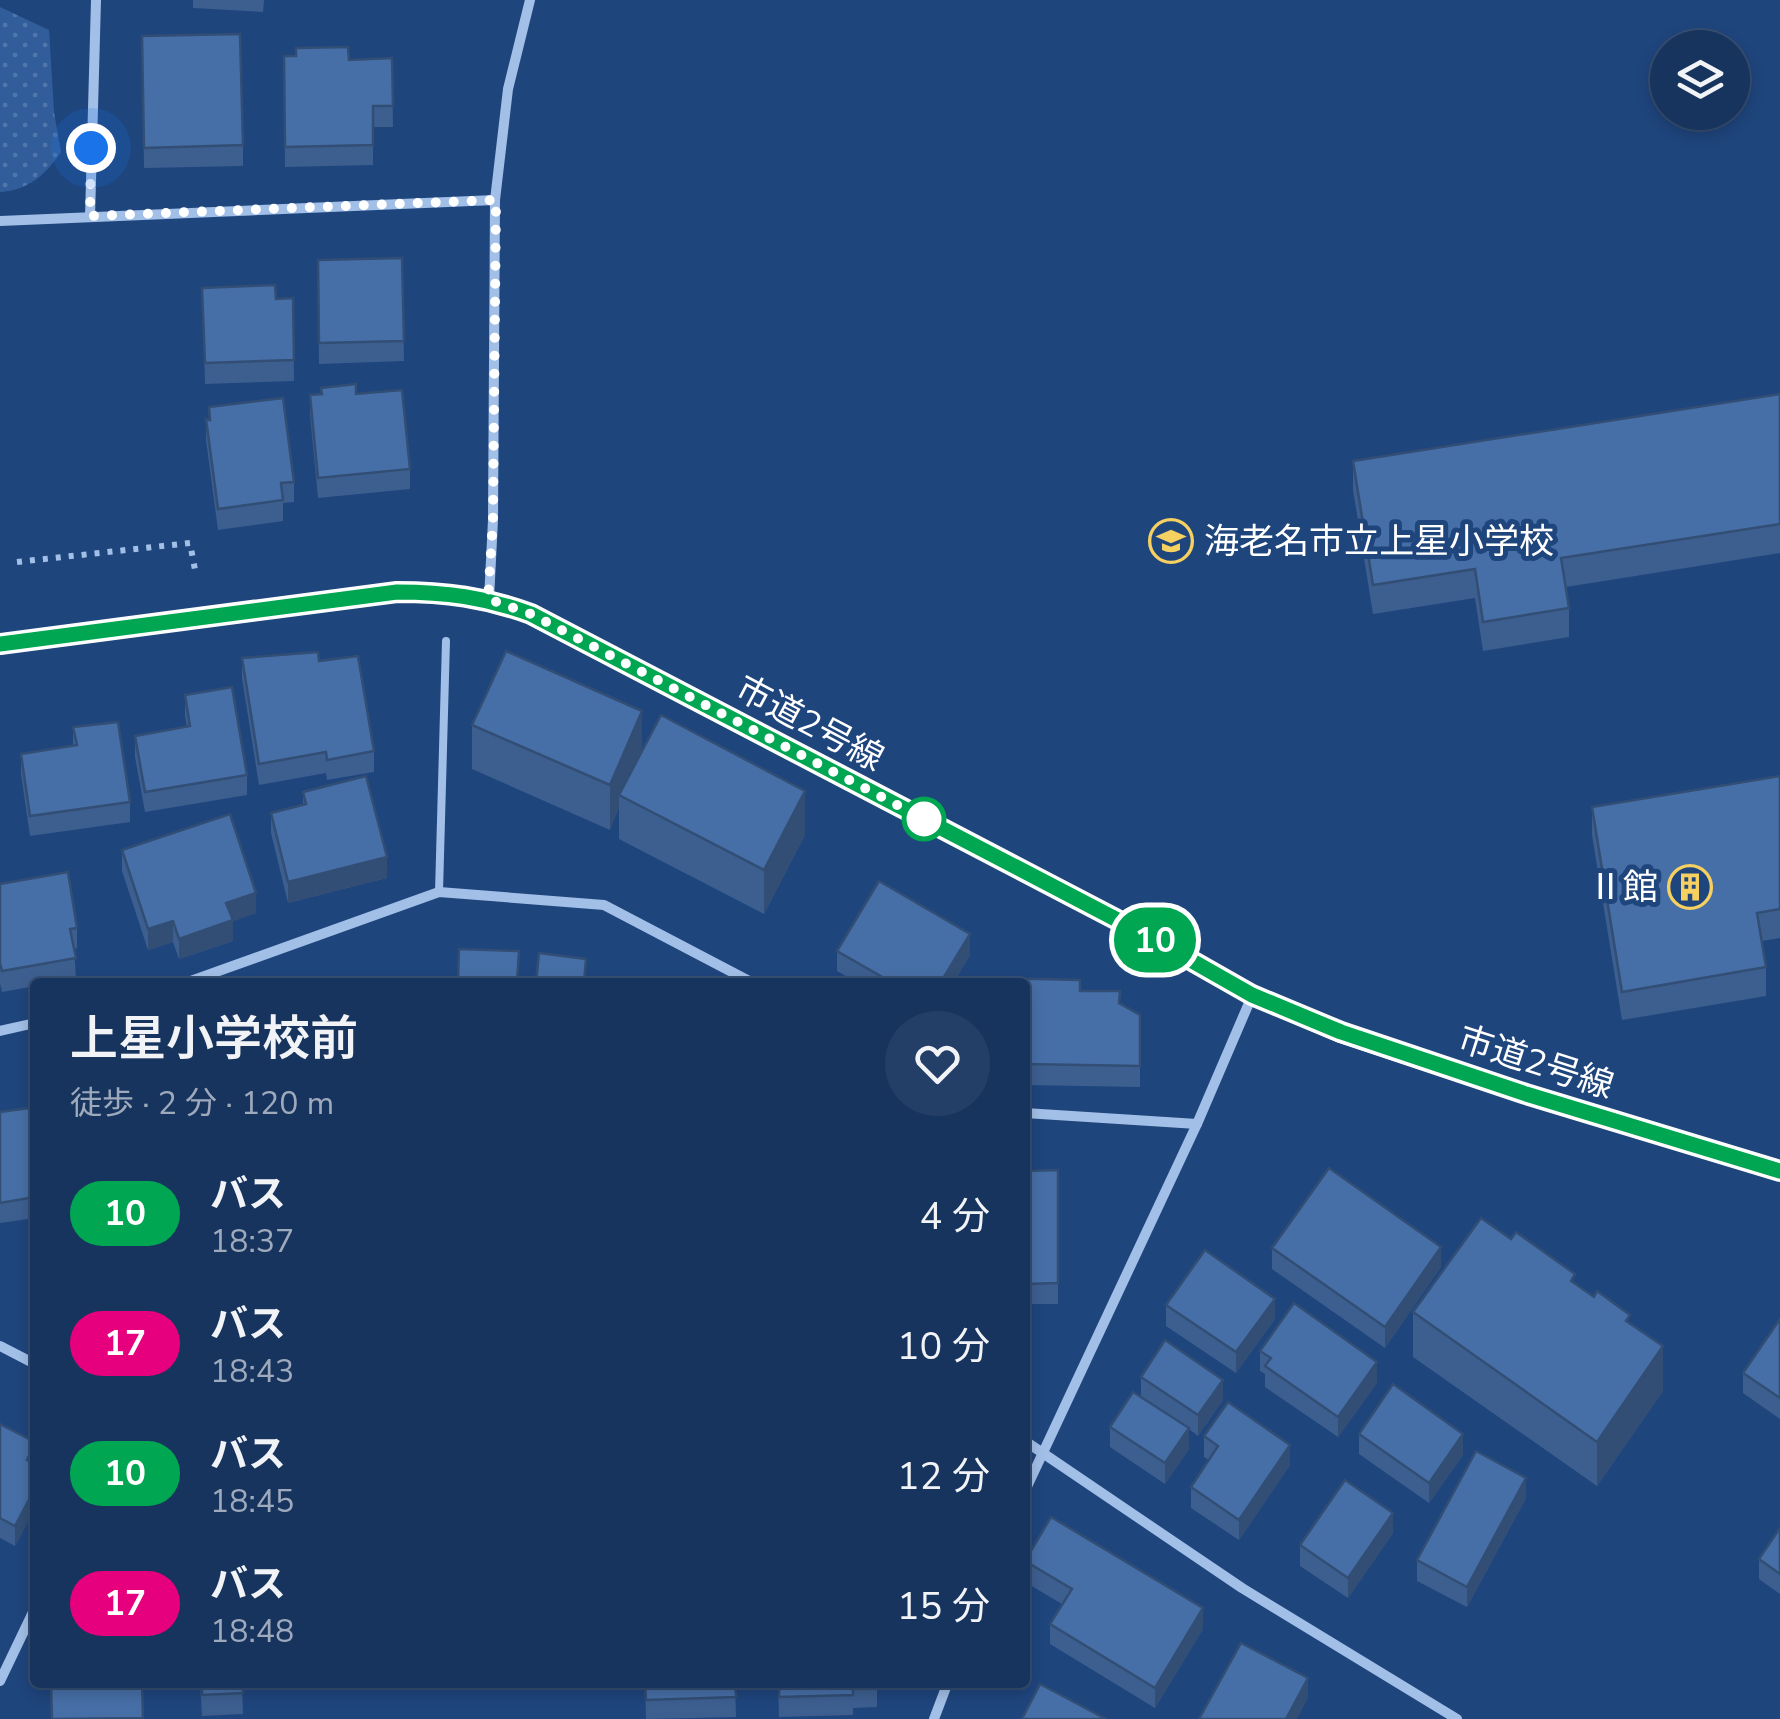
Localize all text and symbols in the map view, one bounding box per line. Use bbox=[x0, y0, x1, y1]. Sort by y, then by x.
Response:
map controls bbox=[1650, 30, 1750, 130]
button: layers bbox=[1650, 30, 1750, 130]
your location bbox=[66, 123, 116, 173]
school or university icon: 海老名市立上星小学校 bbox=[1148, 518, 1194, 564]
place label: 海老名市立上星小学校 bbox=[1204, 518, 1554, 565]
street label: 市道2号線 bbox=[728, 665, 892, 782]
unlabelled marker bbox=[903, 798, 945, 840]
place label: Ⅱ館 bbox=[1588, 864, 1658, 911]
building icon: Ⅱ館 bbox=[1667, 864, 1713, 910]
line badge: 10 bbox=[1110, 908, 1200, 972]
text: 10 bbox=[1134, 917, 1176, 964]
text: 上星小学校前 bbox=[70, 1006, 358, 1072]
button: heart bbox=[885, 1011, 990, 1116]
street label: 市道2号線 bbox=[1452, 1015, 1620, 1110]
text: 徒歩 · 2 分 · 120 m bbox=[70, 1082, 334, 1125]
text: バス bbox=[210, 1169, 286, 1220]
text: 10 bbox=[104, 1190, 146, 1237]
text: 4 分 bbox=[919, 1191, 990, 1242]
text: 18:37 bbox=[210, 1220, 294, 1263]
text: バス bbox=[210, 1299, 286, 1350]
text: 17 bbox=[104, 1320, 146, 1367]
text: 10 分 bbox=[897, 1321, 990, 1372]
text: 18:43 bbox=[210, 1350, 294, 1393]
text: バス bbox=[210, 1429, 286, 1480]
text: 10 bbox=[104, 1450, 146, 1497]
text: 12 分 bbox=[897, 1451, 990, 1502]
text: 18:45 bbox=[210, 1480, 294, 1523]
text: バス bbox=[210, 1559, 286, 1610]
text: 17 bbox=[104, 1580, 146, 1627]
text: 15 分 bbox=[897, 1581, 990, 1632]
text: 18:48 bbox=[210, 1610, 294, 1653]

